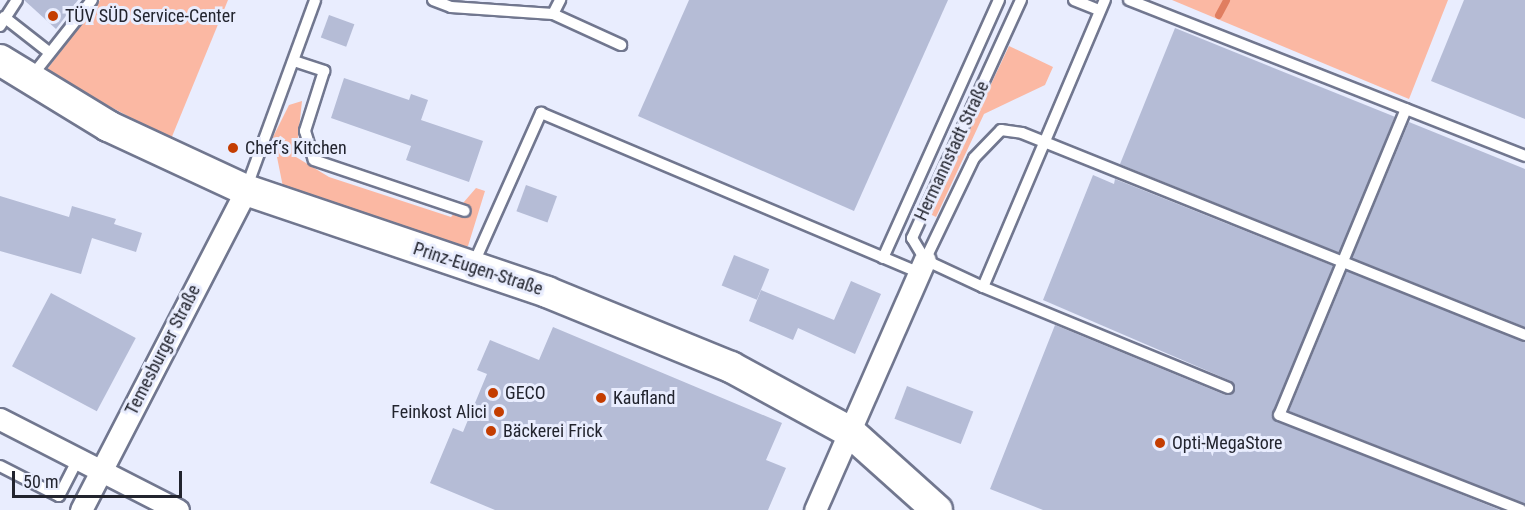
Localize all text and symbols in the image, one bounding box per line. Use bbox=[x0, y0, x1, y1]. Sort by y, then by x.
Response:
place label: TÜV SÜD Service-Center bbox=[65, 5, 236, 27]
marker: TÜV SÜD Service-Center bbox=[46, 9, 60, 23]
street label: Hermannstadt Straße bbox=[910, 78, 994, 224]
place label: Chef‘s Kitchen bbox=[245, 137, 347, 159]
marker: Chef‘s Kitchen bbox=[226, 141, 240, 155]
street label: Prinz-Eugen-Straße bbox=[411, 238, 545, 300]
street label: Temesburger Straße bbox=[121, 281, 205, 419]
place label: GECO bbox=[505, 382, 546, 404]
marker: GECO bbox=[486, 386, 500, 400]
place label: Kaufland bbox=[613, 387, 675, 409]
marker: Kaufland bbox=[594, 391, 608, 405]
place label: Feinkost Alici bbox=[391, 401, 487, 423]
marker: Feinkost Alici bbox=[492, 405, 506, 419]
place label: Bäckerei Frick bbox=[503, 420, 603, 442]
marker: Bäckerei Frick bbox=[484, 424, 498, 438]
place label: Opti-MegaStore bbox=[1172, 432, 1282, 454]
marker: Opti-MegaStore bbox=[1153, 436, 1167, 450]
scale bar bbox=[15, 459, 184, 497]
text: 50 m bbox=[23, 471, 58, 492]

